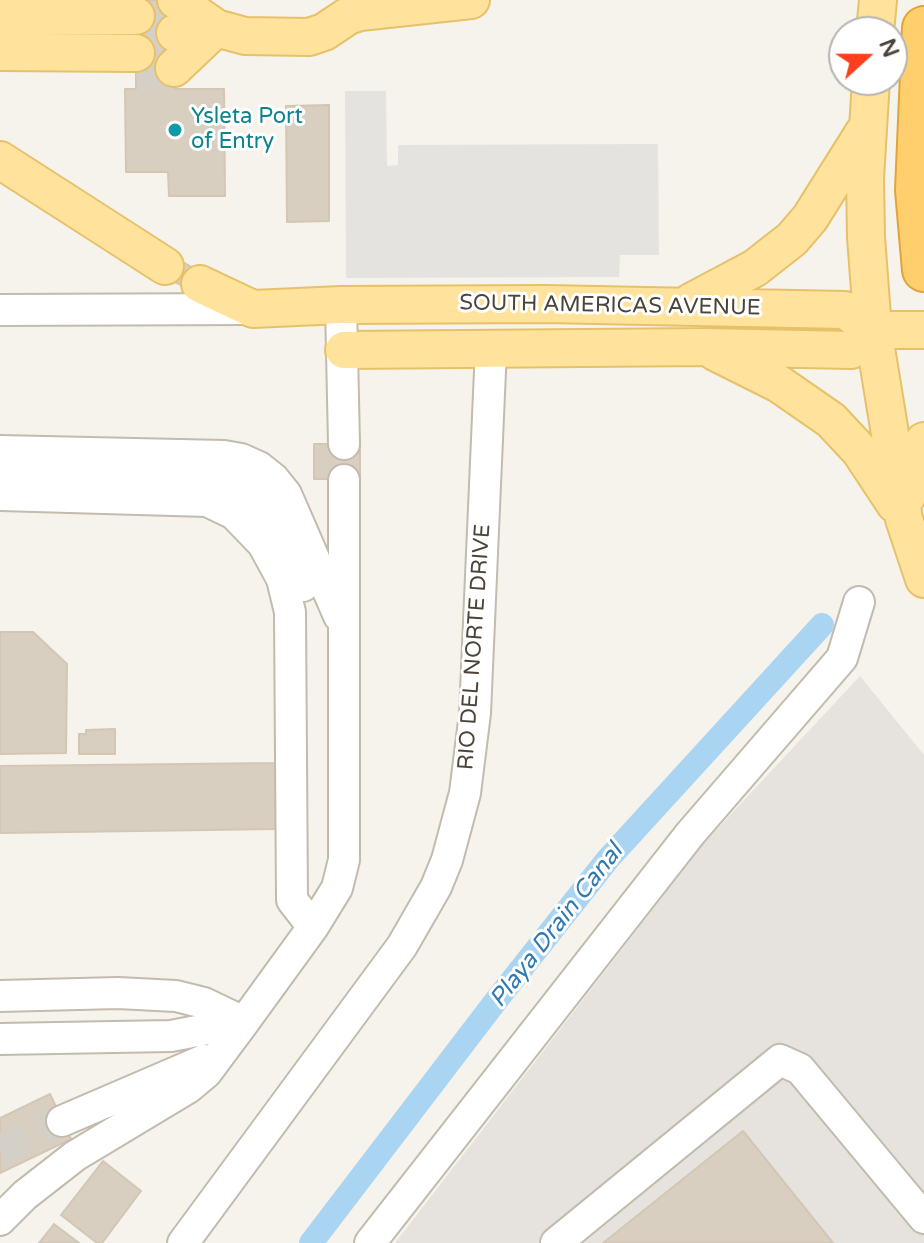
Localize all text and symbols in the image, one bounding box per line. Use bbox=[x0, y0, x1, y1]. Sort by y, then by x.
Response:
north arrow bbox=[828, 16, 908, 96]
text: N bbox=[873, 35, 904, 61]
place label: Ysleta Port of Entry bbox=[191, 104, 303, 156]
marker: Ysleta Port of Entry bbox=[166, 121, 184, 139]
street label: SOUTH AMERICAS AVENUE bbox=[459, 290, 761, 322]
street label: RIO DEL NORTE DRIVE bbox=[453, 523, 497, 771]
water label: Playa Drain Canal bbox=[484, 839, 630, 1013]

